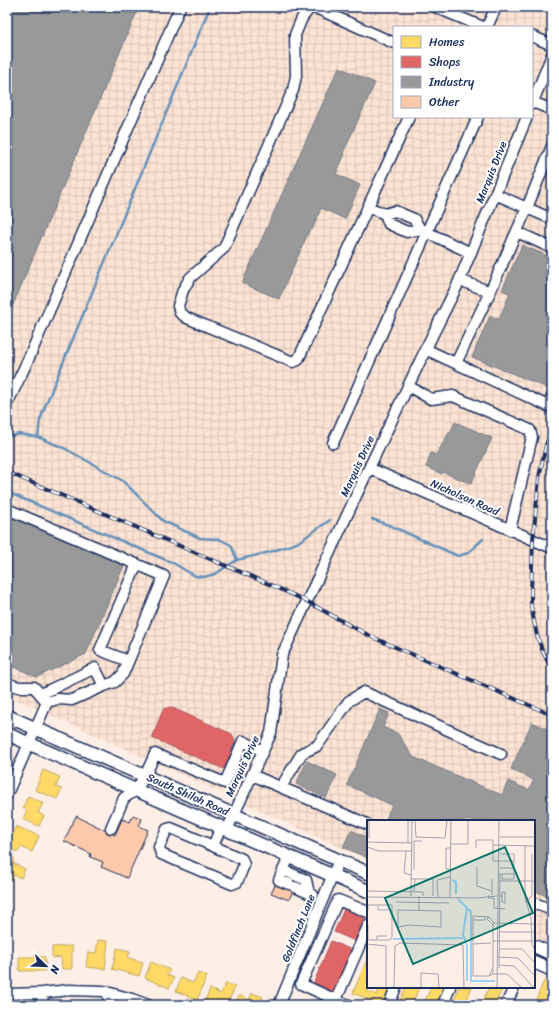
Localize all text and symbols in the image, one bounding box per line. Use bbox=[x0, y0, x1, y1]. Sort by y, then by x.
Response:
legend bbox=[393, 26, 533, 118]
text: Homes bbox=[429, 31, 465, 53]
text: Shops bbox=[429, 51, 460, 73]
text: Industry bbox=[428, 71, 475, 93]
text: Other bbox=[429, 91, 460, 113]
street label: Marquis Drive bbox=[470, 138, 513, 206]
street label: Marquis Drive bbox=[335, 432, 380, 500]
street label: Nicholson Road bbox=[427, 474, 503, 522]
street label: Marquis Drive bbox=[220, 732, 265, 800]
street label: South Shiloh Road bbox=[144, 768, 233, 822]
inset map bbox=[367, 820, 535, 988]
street label: Goldfinch Lane bbox=[276, 891, 321, 965]
north arrow bbox=[26, 946, 66, 986]
text: N bbox=[44, 962, 65, 977]

